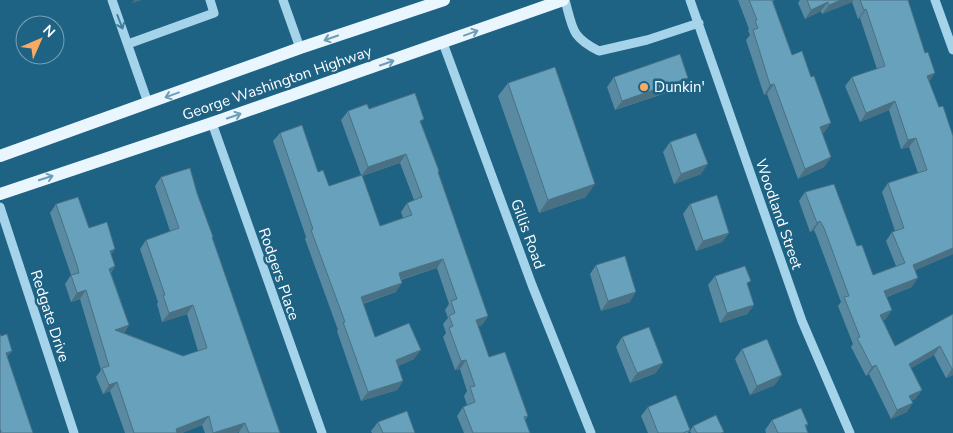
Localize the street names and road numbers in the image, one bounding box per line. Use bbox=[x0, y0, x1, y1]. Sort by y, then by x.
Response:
street label: George Washington Highway bbox=[180, 41, 375, 125]
street label: Woodland Street bbox=[751, 156, 807, 273]
street label: Gillis Road bbox=[506, 196, 550, 272]
street label: Rodgers Place bbox=[254, 225, 304, 323]
street label: Redgate Drive bbox=[26, 267, 74, 365]

